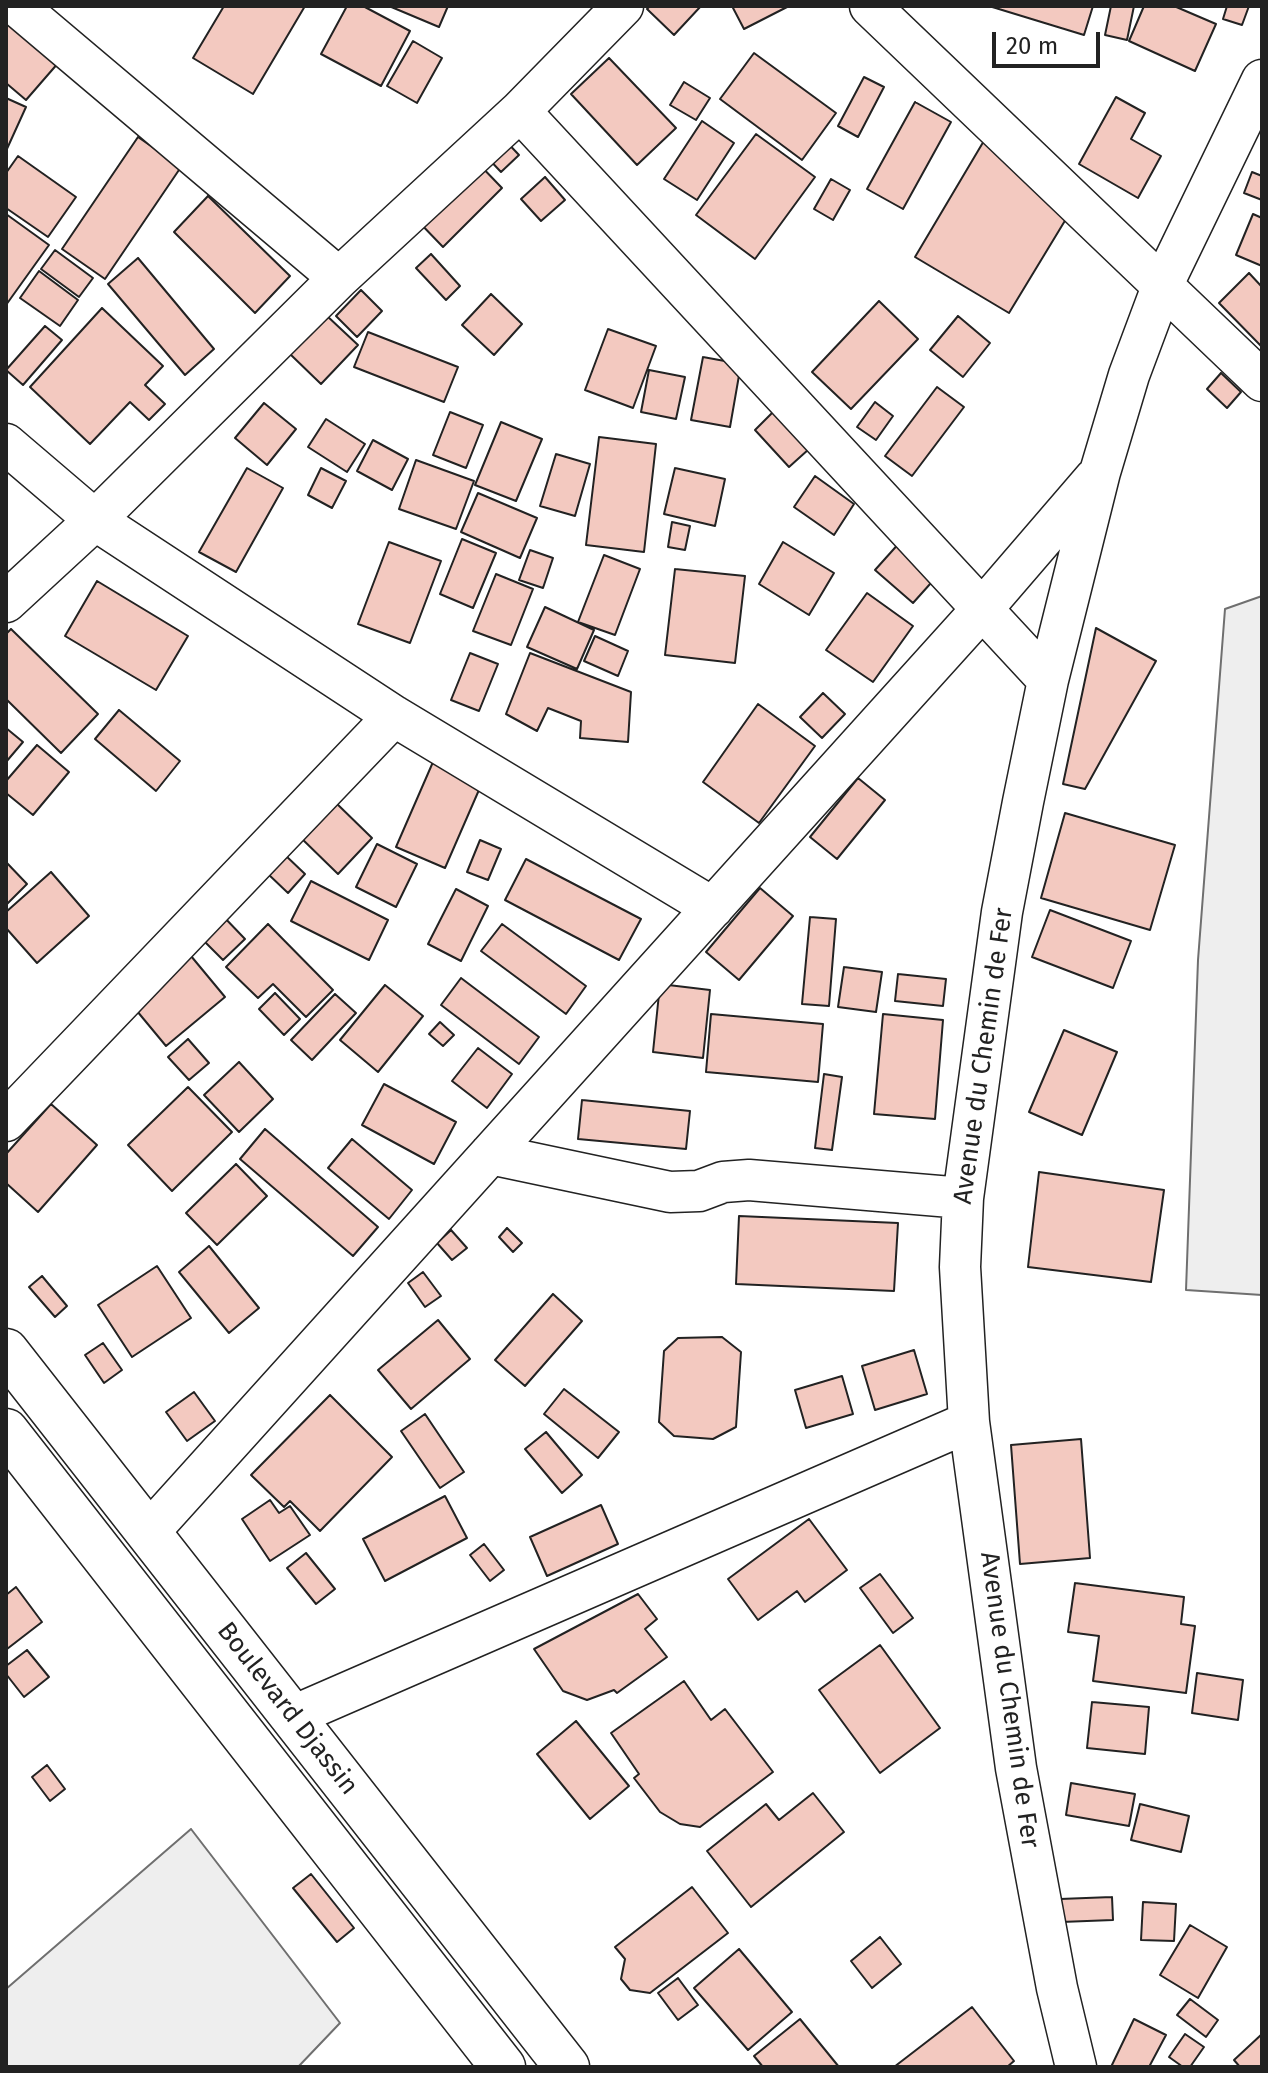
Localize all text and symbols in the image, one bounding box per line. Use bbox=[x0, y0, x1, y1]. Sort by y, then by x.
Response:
scale bar bbox=[996, 16, 1104, 66]
text: 20 m bbox=[1006, 32, 1058, 60]
street label: Avenue du Chemin de Fer bbox=[948, 906, 1020, 1206]
street label: Avenue du Chemin de Fer bbox=[973, 1550, 1045, 1850]
street label: Boulevard Djassin bbox=[210, 1617, 364, 1801]

